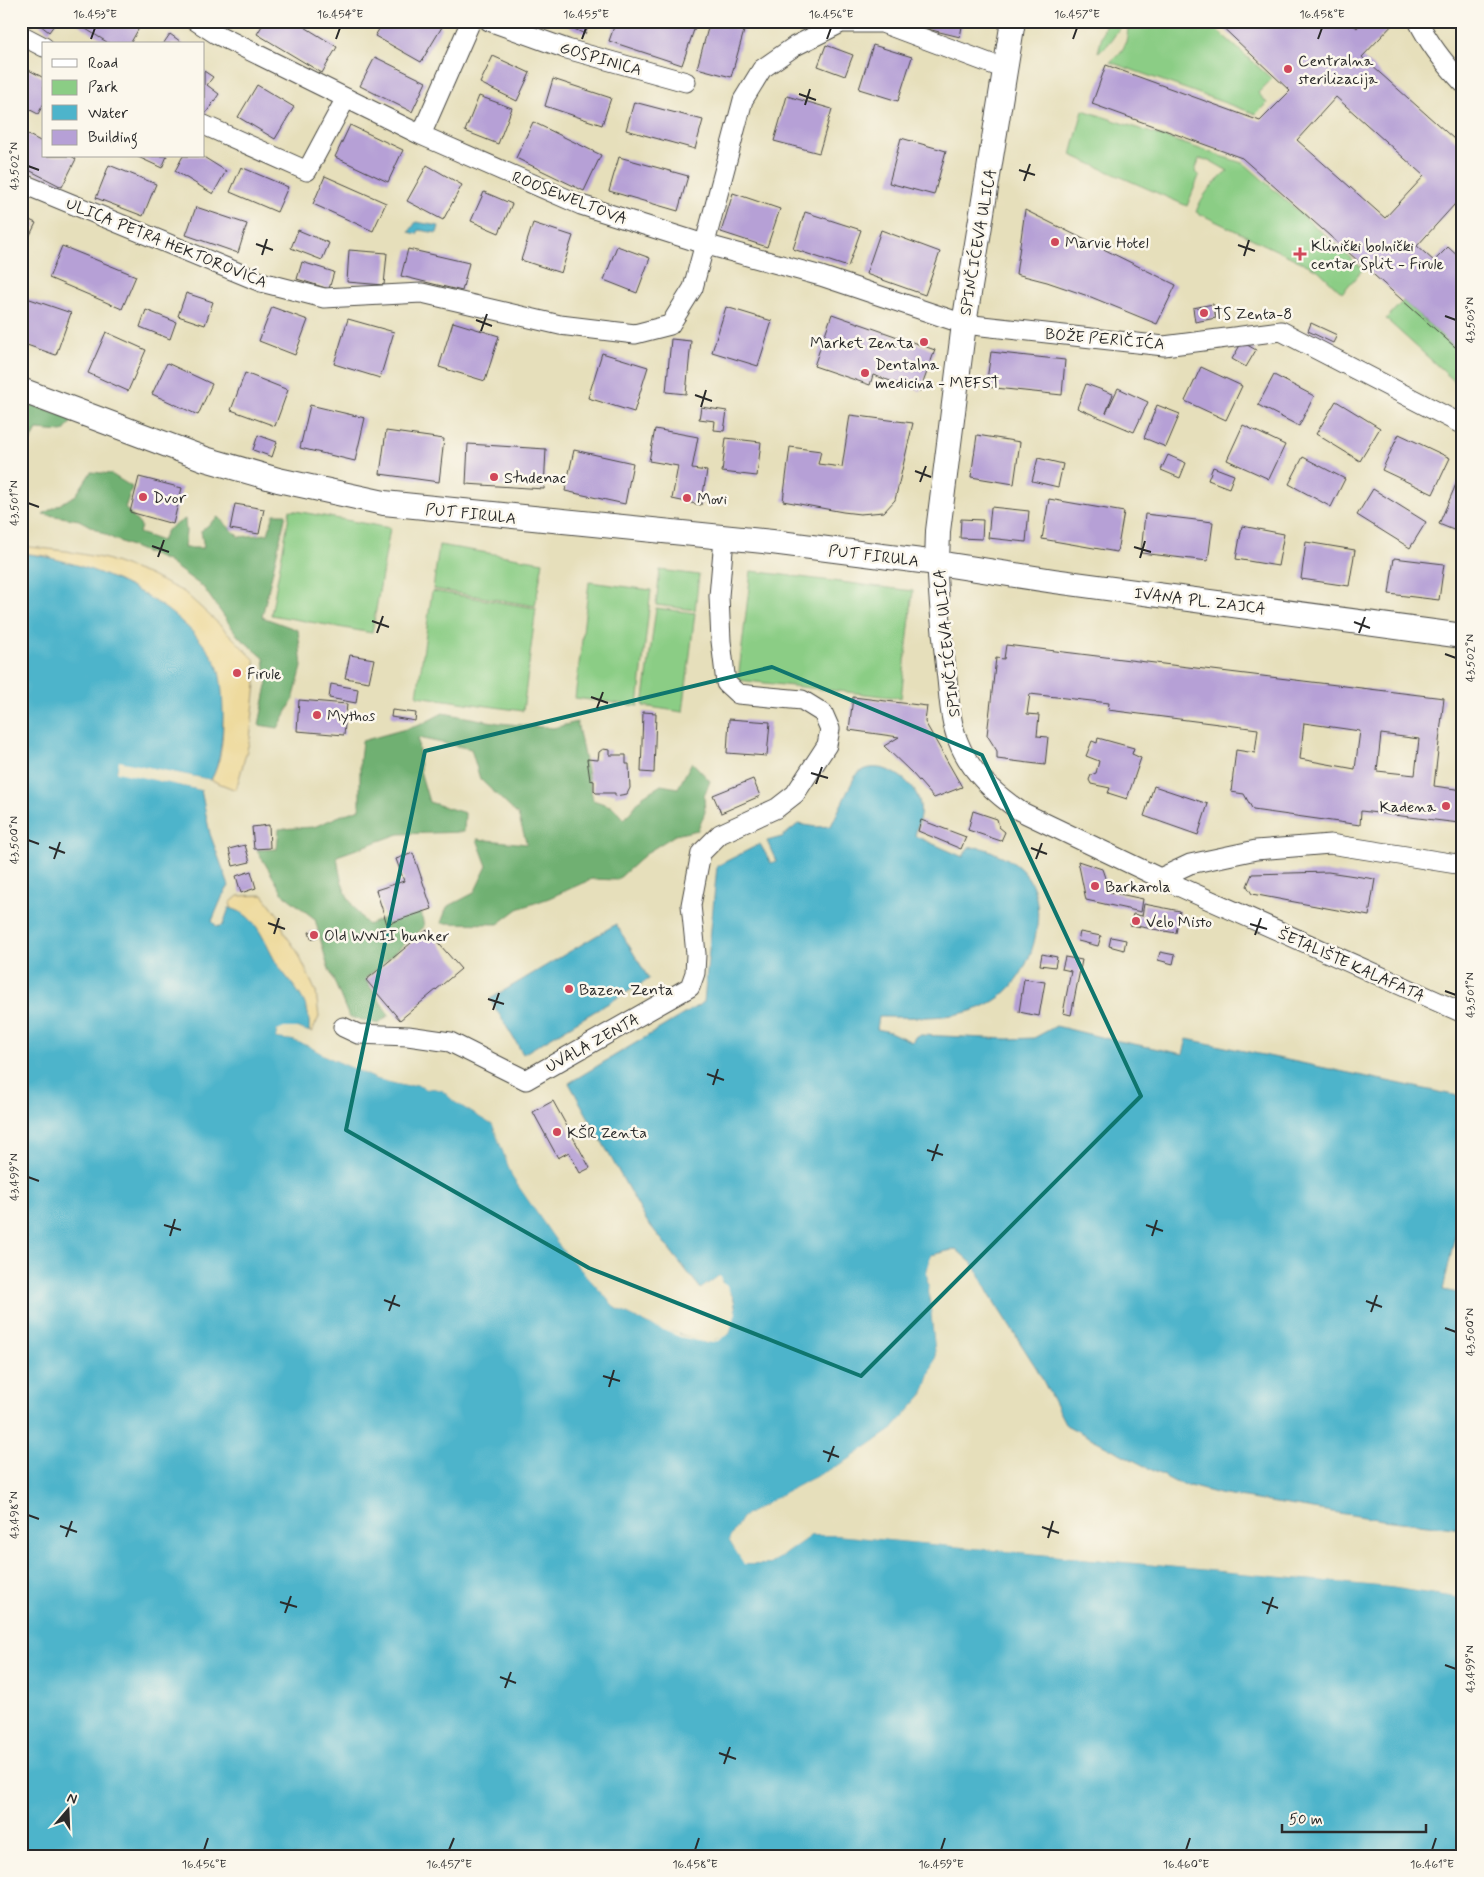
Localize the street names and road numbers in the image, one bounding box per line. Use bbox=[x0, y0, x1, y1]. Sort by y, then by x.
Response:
street label: GOSPINICA bbox=[557, 38, 644, 81]
street label: ROOSEWELTOVA bbox=[509, 167, 630, 230]
street label: SPINČIĆEVA ULICA bbox=[954, 167, 1002, 317]
street label: ULICA PETRA HEKTOROVIĆA bbox=[63, 192, 270, 293]
street label: BOŽE PERIČIĆA bbox=[1044, 323, 1166, 355]
street label: PUT FIRULA bbox=[424, 499, 517, 530]
street label: PUT FIRULA bbox=[827, 541, 920, 572]
street label: SPINČIĆEVA ULICA bbox=[928, 568, 966, 718]
street label: IVANA PL. ZAJCA bbox=[1133, 583, 1267, 620]
street label: ŠETALIŠTE KALAFATA bbox=[1275, 924, 1428, 1007]
street label: UVALA ZENTA bbox=[542, 1009, 643, 1078]

